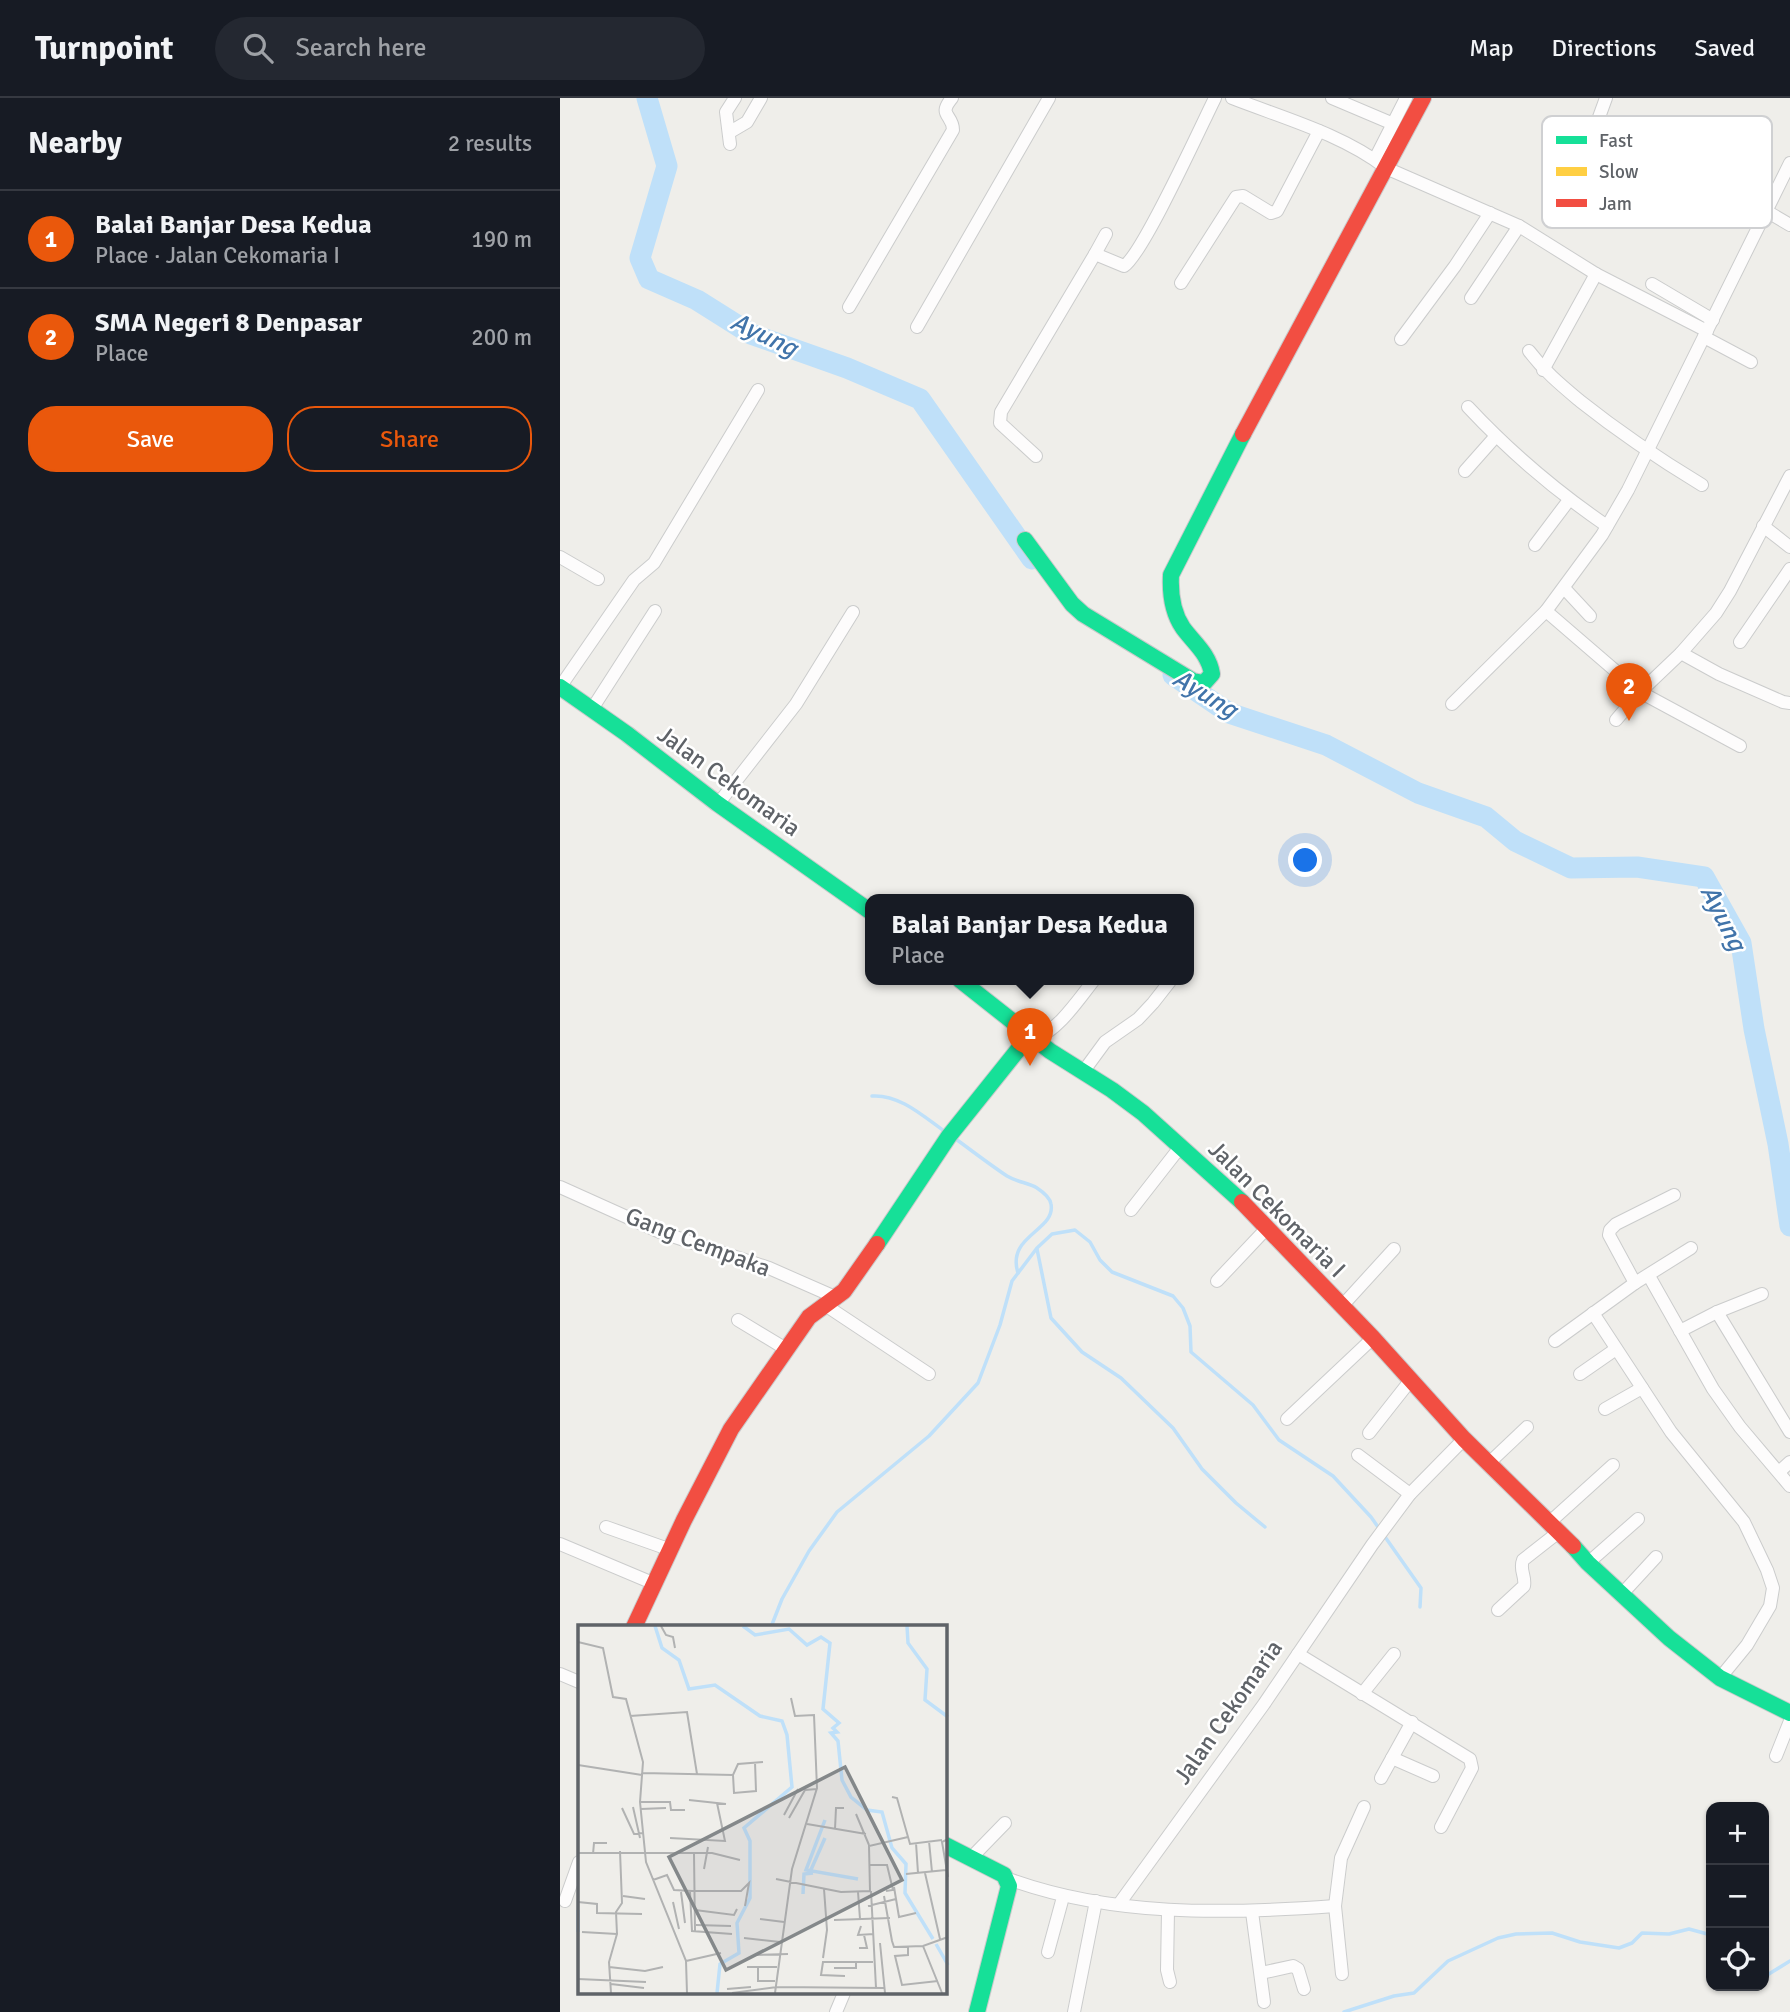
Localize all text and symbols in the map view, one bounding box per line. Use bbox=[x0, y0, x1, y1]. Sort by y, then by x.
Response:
search box bbox=[215, 17, 705, 80]
text: Turnpoint bbox=[35, 28, 173, 69]
icon: search bbox=[239, 29, 277, 67]
text: Search here bbox=[295, 32, 427, 64]
text: Map bbox=[1469, 33, 1514, 63]
text: Directions bbox=[1552, 33, 1657, 63]
text: Saved bbox=[1695, 33, 1755, 63]
legend bbox=[1542, 116, 1772, 228]
text: Nearby bbox=[28, 125, 122, 162]
text: 2 results bbox=[448, 129, 532, 158]
text: Fast bbox=[1599, 129, 1633, 153]
text: Slow bbox=[1599, 160, 1639, 184]
text: Jam bbox=[1599, 192, 1632, 216]
text: Balai Banjar Desa Kedua bbox=[95, 209, 371, 241]
text: 1 bbox=[45, 225, 57, 254]
text: 190 m bbox=[471, 225, 532, 254]
text: Place · Jalan Cekomaria I bbox=[95, 241, 340, 270]
water label: Ayung bbox=[726, 306, 804, 365]
text: SMA Negeri 8 Denpasar bbox=[95, 307, 362, 339]
text: 2 bbox=[45, 323, 57, 352]
text: 200 m bbox=[471, 323, 532, 352]
text: Place bbox=[95, 339, 149, 368]
button: Save bbox=[28, 406, 273, 472]
button: Share bbox=[287, 406, 532, 472]
water label: Ayung bbox=[1167, 662, 1245, 727]
pin: 2 bbox=[1606, 663, 1652, 721]
street label: Jalan Cekomaria bbox=[652, 719, 806, 843]
your location bbox=[1288, 843, 1322, 877]
water label: Ayung bbox=[1693, 880, 1754, 958]
popup bbox=[865, 894, 1194, 985]
text: Balai Banjar Desa Kedua bbox=[891, 909, 1168, 941]
text: Place bbox=[891, 941, 945, 970]
pin: 1 bbox=[1007, 1008, 1053, 1066]
street label: Jalan Cekomaria I bbox=[1202, 1134, 1352, 1284]
street label: Gang Cempaka bbox=[621, 1201, 775, 1283]
inset map bbox=[578, 1625, 947, 1994]
street label: Jalan Cekomaria bbox=[1167, 1634, 1289, 1790]
map controls bbox=[1706, 1802, 1769, 1991]
button: + bbox=[1706, 1802, 1769, 1865]
button: − bbox=[1706, 1865, 1769, 1928]
button: locate bbox=[1706, 1928, 1769, 1991]

